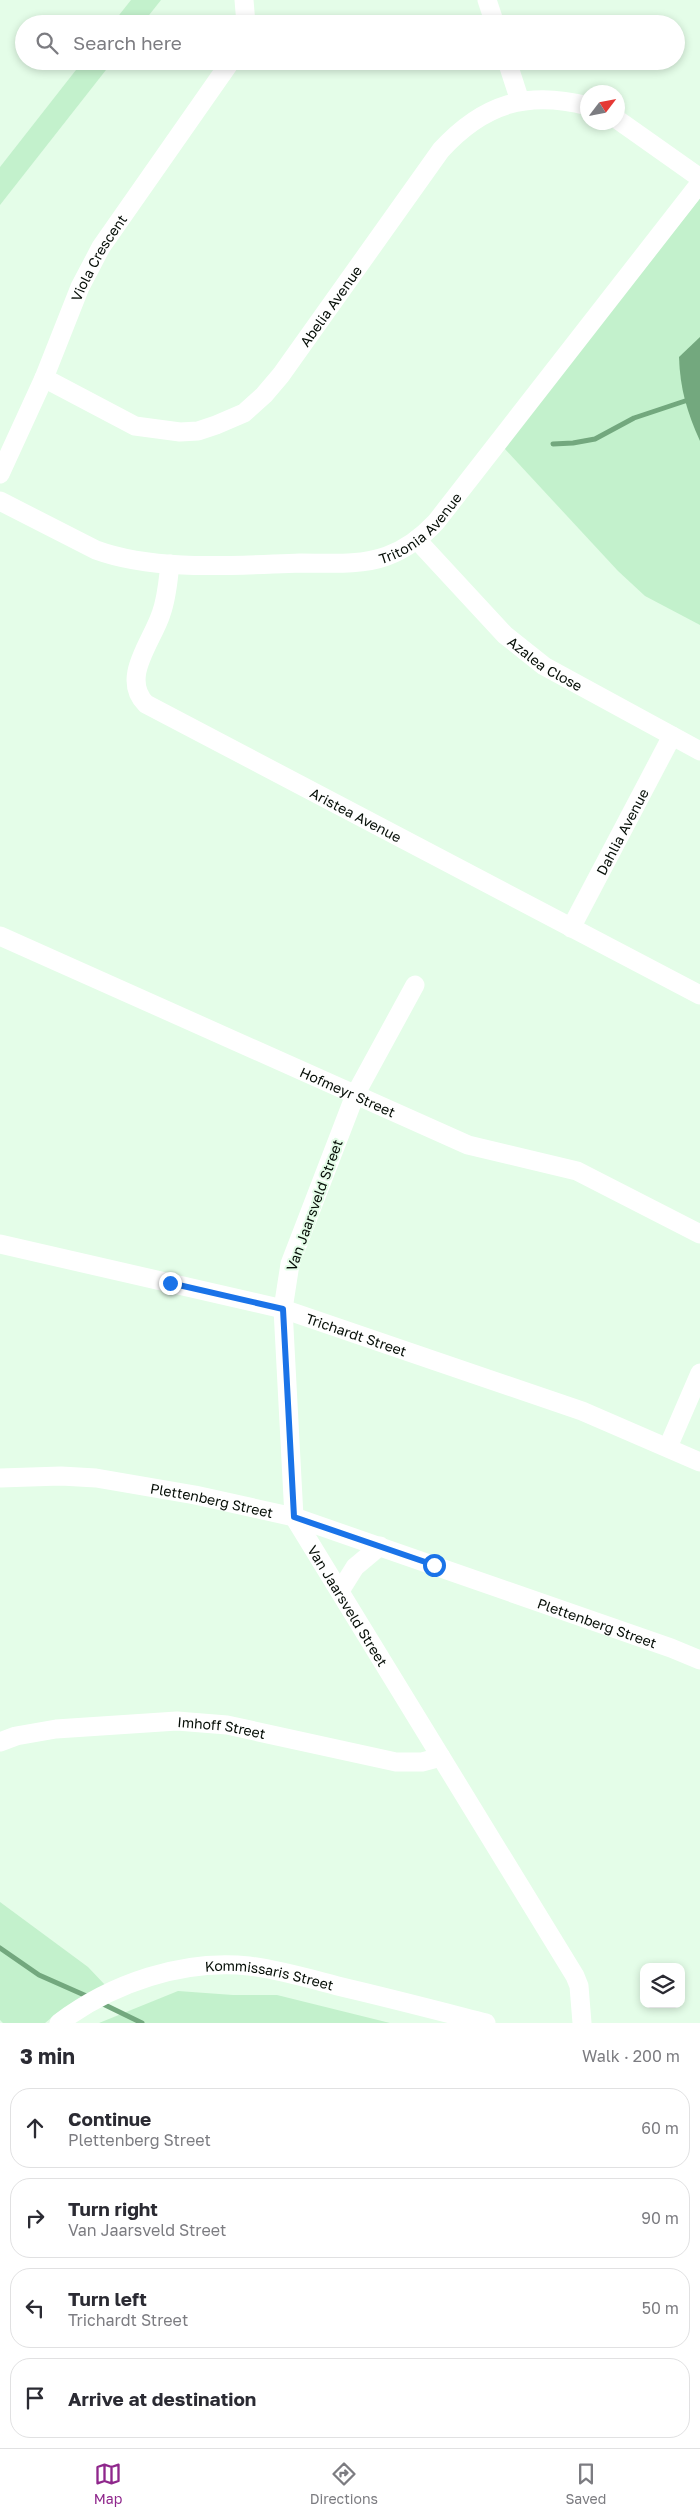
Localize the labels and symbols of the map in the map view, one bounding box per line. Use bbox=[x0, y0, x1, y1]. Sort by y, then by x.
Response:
north arrow bbox=[580, 85, 625, 130]
street label: Viola Crescent bbox=[67, 211, 130, 303]
street label: Abelia Avenue bbox=[296, 262, 365, 349]
street label: Tritonia Avenue bbox=[377, 489, 465, 567]
street label: Azalea Close bbox=[505, 632, 586, 694]
street label: Aristea Avenue bbox=[308, 783, 405, 845]
street label: Dahlia Avenue bbox=[592, 785, 651, 878]
street label: Hofmeyr Street bbox=[298, 1063, 398, 1120]
street label: Van Jaarsveld Street bbox=[282, 1137, 346, 1273]
route end bbox=[159, 1272, 182, 1295]
street label: Trichardt Street bbox=[304, 1309, 409, 1359]
street label: Plettenberg Street bbox=[149, 1479, 275, 1521]
street label: Van Jaarsveld Street bbox=[305, 1542, 392, 1669]
route start bbox=[423, 1554, 446, 1577]
street label: Plettenberg Street bbox=[535, 1594, 659, 1651]
street label: Imhoff Street bbox=[177, 1713, 267, 1742]
street label: Kommissaris Street bbox=[204, 1956, 336, 1993]

